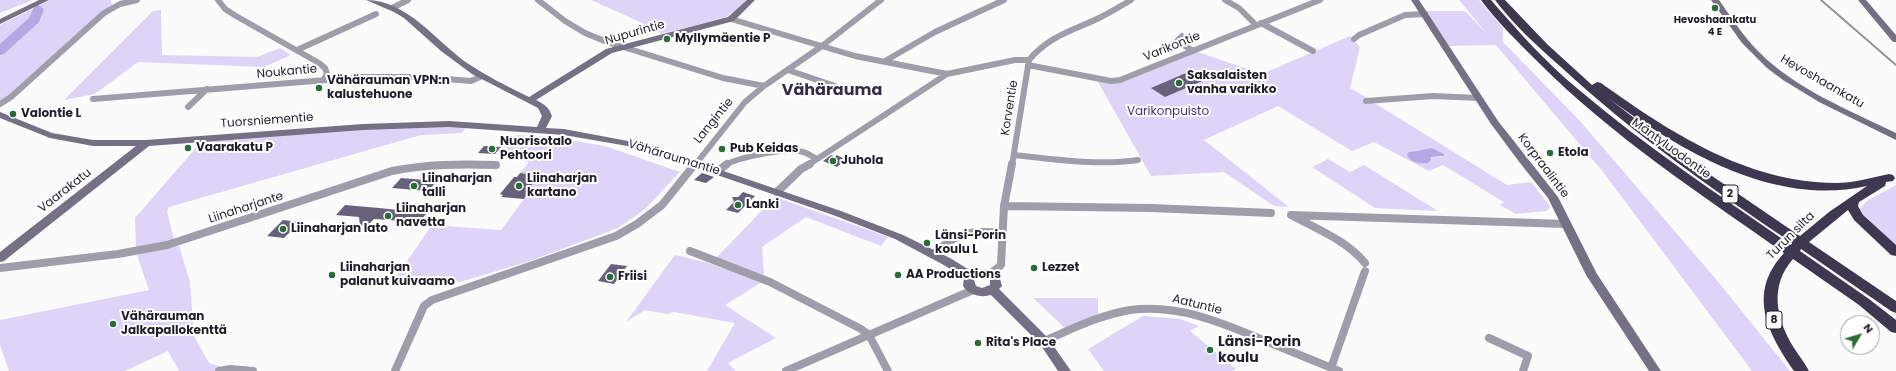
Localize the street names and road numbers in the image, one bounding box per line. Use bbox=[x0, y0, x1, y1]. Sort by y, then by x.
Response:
street label: Nupurintie bbox=[603, 18, 667, 48]
street label: Varikontie bbox=[1142, 29, 1202, 65]
street label: Hevoshaankatu bbox=[1778, 52, 1866, 112]
street label: Noukantie bbox=[256, 62, 318, 82]
street label: Korventie bbox=[999, 79, 1021, 137]
street label: Langintie bbox=[691, 95, 737, 147]
street label: Tuorsniementie bbox=[220, 111, 314, 131]
street label: Mäntyluodontie bbox=[1629, 116, 1713, 182]
street label: Korpraalintie bbox=[1514, 131, 1572, 201]
street label: Vähäraumantie bbox=[626, 137, 722, 179]
street label: Vaarakatu bbox=[36, 166, 94, 216]
road number: 2 bbox=[1722, 185, 1738, 203]
street label: Liinaharjante bbox=[207, 189, 285, 227]
street label: Turun silta bbox=[1764, 209, 1818, 263]
street label: Aatuntie bbox=[1171, 292, 1223, 318]
road number: 8 bbox=[1766, 311, 1782, 329]

